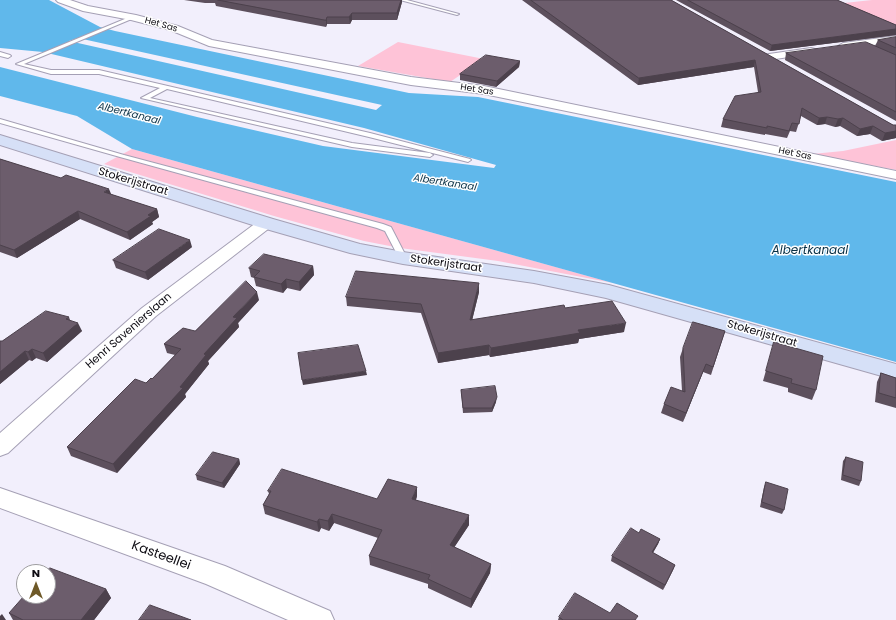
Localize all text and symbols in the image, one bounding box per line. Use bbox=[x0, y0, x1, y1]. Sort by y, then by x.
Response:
street label: Het Sas bbox=[143, 15, 179, 35]
street label: Het Sas bbox=[460, 82, 494, 98]
water label: Albertkanaal bbox=[97, 100, 161, 128]
street label: Het Sas bbox=[777, 145, 813, 163]
street label: Stokerijstraat bbox=[97, 165, 169, 199]
water label: Albertkanaal bbox=[413, 172, 477, 194]
water label: Albertkanaal bbox=[772, 244, 848, 258]
street label: Stokerijstraat bbox=[409, 252, 483, 276]
street label: Henri Savenierslaan bbox=[83, 290, 175, 372]
street label: Stokerijstraat bbox=[725, 318, 799, 350]
street label: Kasteellei bbox=[129, 538, 193, 574]
north arrow bbox=[16, 564, 56, 604]
text: N bbox=[32, 565, 40, 581]

